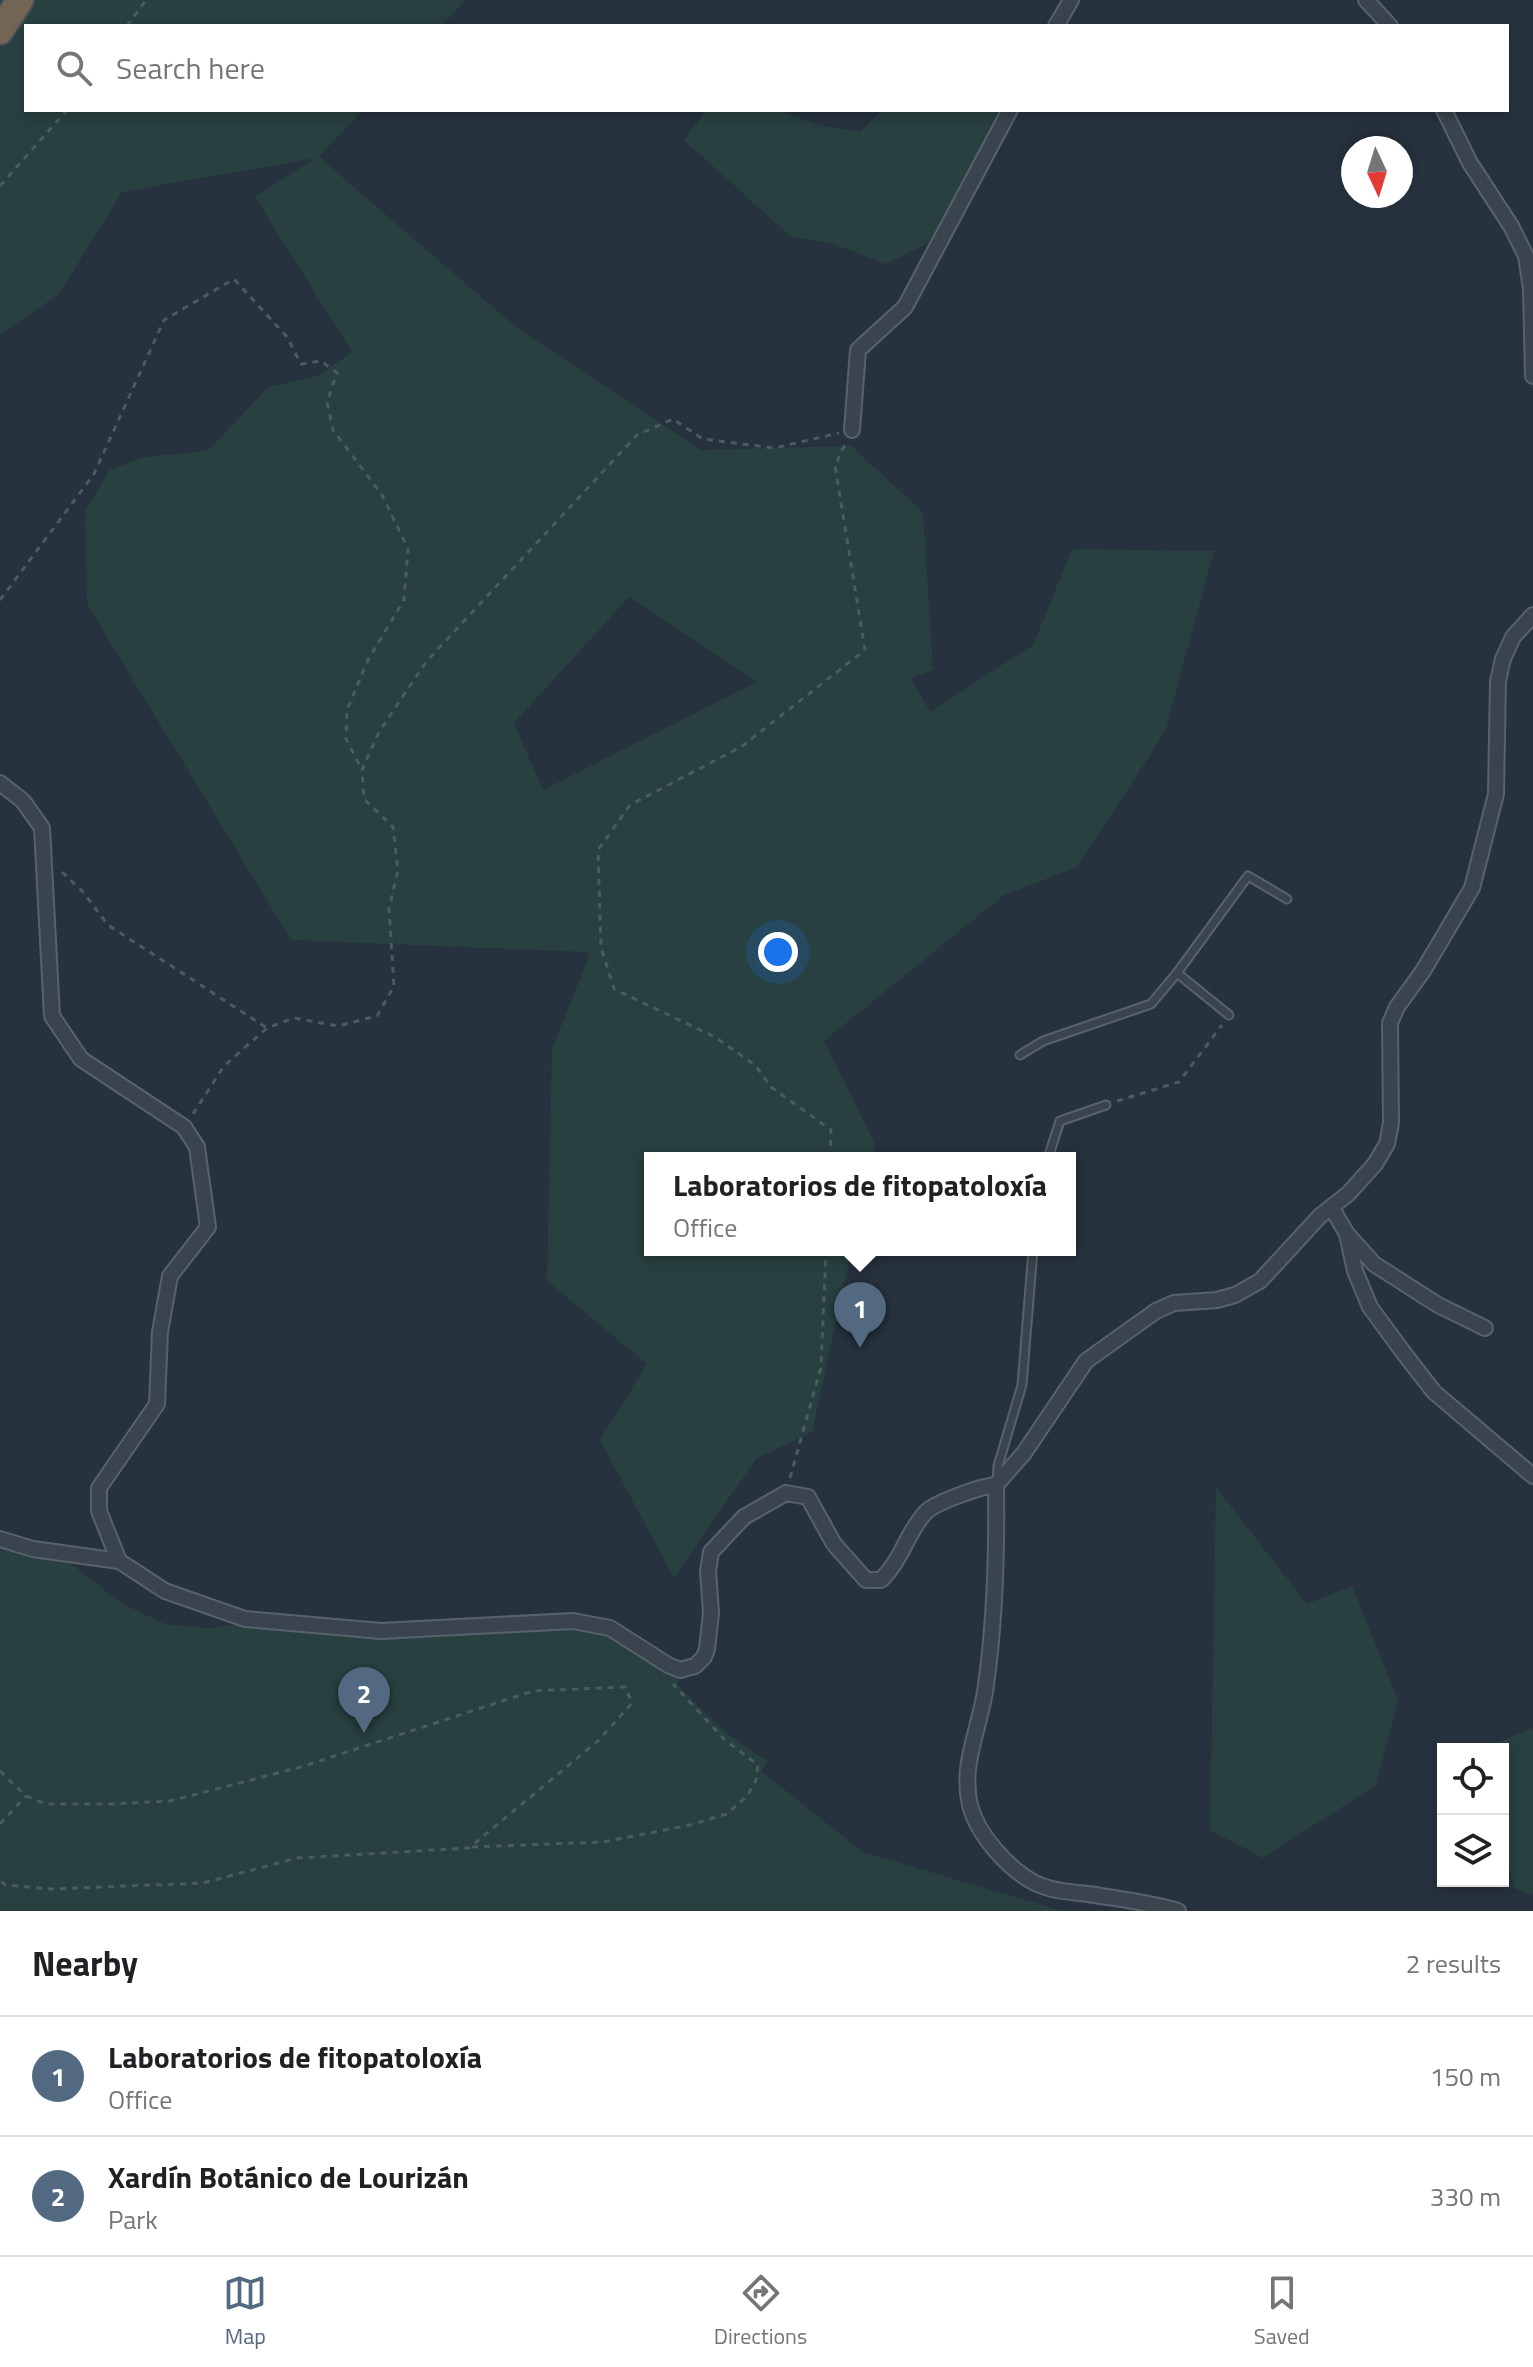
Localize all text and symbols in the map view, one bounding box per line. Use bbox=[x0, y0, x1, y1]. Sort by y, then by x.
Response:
search box bbox=[24, 24, 1509, 112]
text: Search here bbox=[116, 45, 265, 91]
icon: search bbox=[52, 46, 96, 90]
north arrow bbox=[1341, 136, 1413, 208]
your location bbox=[758, 932, 798, 972]
popup bbox=[644, 1152, 1076, 1256]
text: Laboratorios de fitopatoloxía bbox=[673, 1162, 1047, 1208]
text: Office bbox=[673, 1208, 737, 1247]
pin: 1 bbox=[834, 1282, 886, 1348]
pin: 2 bbox=[338, 1667, 390, 1733]
map controls bbox=[1437, 1743, 1509, 1887]
button: locate bbox=[1437, 1743, 1509, 1815]
button: layers bbox=[1437, 1815, 1509, 1887]
text: Nearby bbox=[32, 1937, 138, 1989]
text: 2 results bbox=[1406, 1944, 1501, 1983]
text: Laboratorios de fitopatoloxía bbox=[108, 2034, 482, 2080]
text: 1 bbox=[51, 2057, 65, 2096]
text: 150 m bbox=[1430, 2057, 1501, 2096]
text: Office bbox=[108, 2080, 172, 2119]
text: Xardín Botánico de Lourizán bbox=[108, 2154, 469, 2200]
text: 2 bbox=[51, 2177, 65, 2216]
text: 330 m bbox=[1430, 2177, 1501, 2216]
text: Park bbox=[108, 2200, 158, 2239]
tab: Map bbox=[223, 2271, 267, 2353]
tab: Directions bbox=[714, 2271, 807, 2353]
tab: Saved bbox=[1254, 2271, 1310, 2353]

